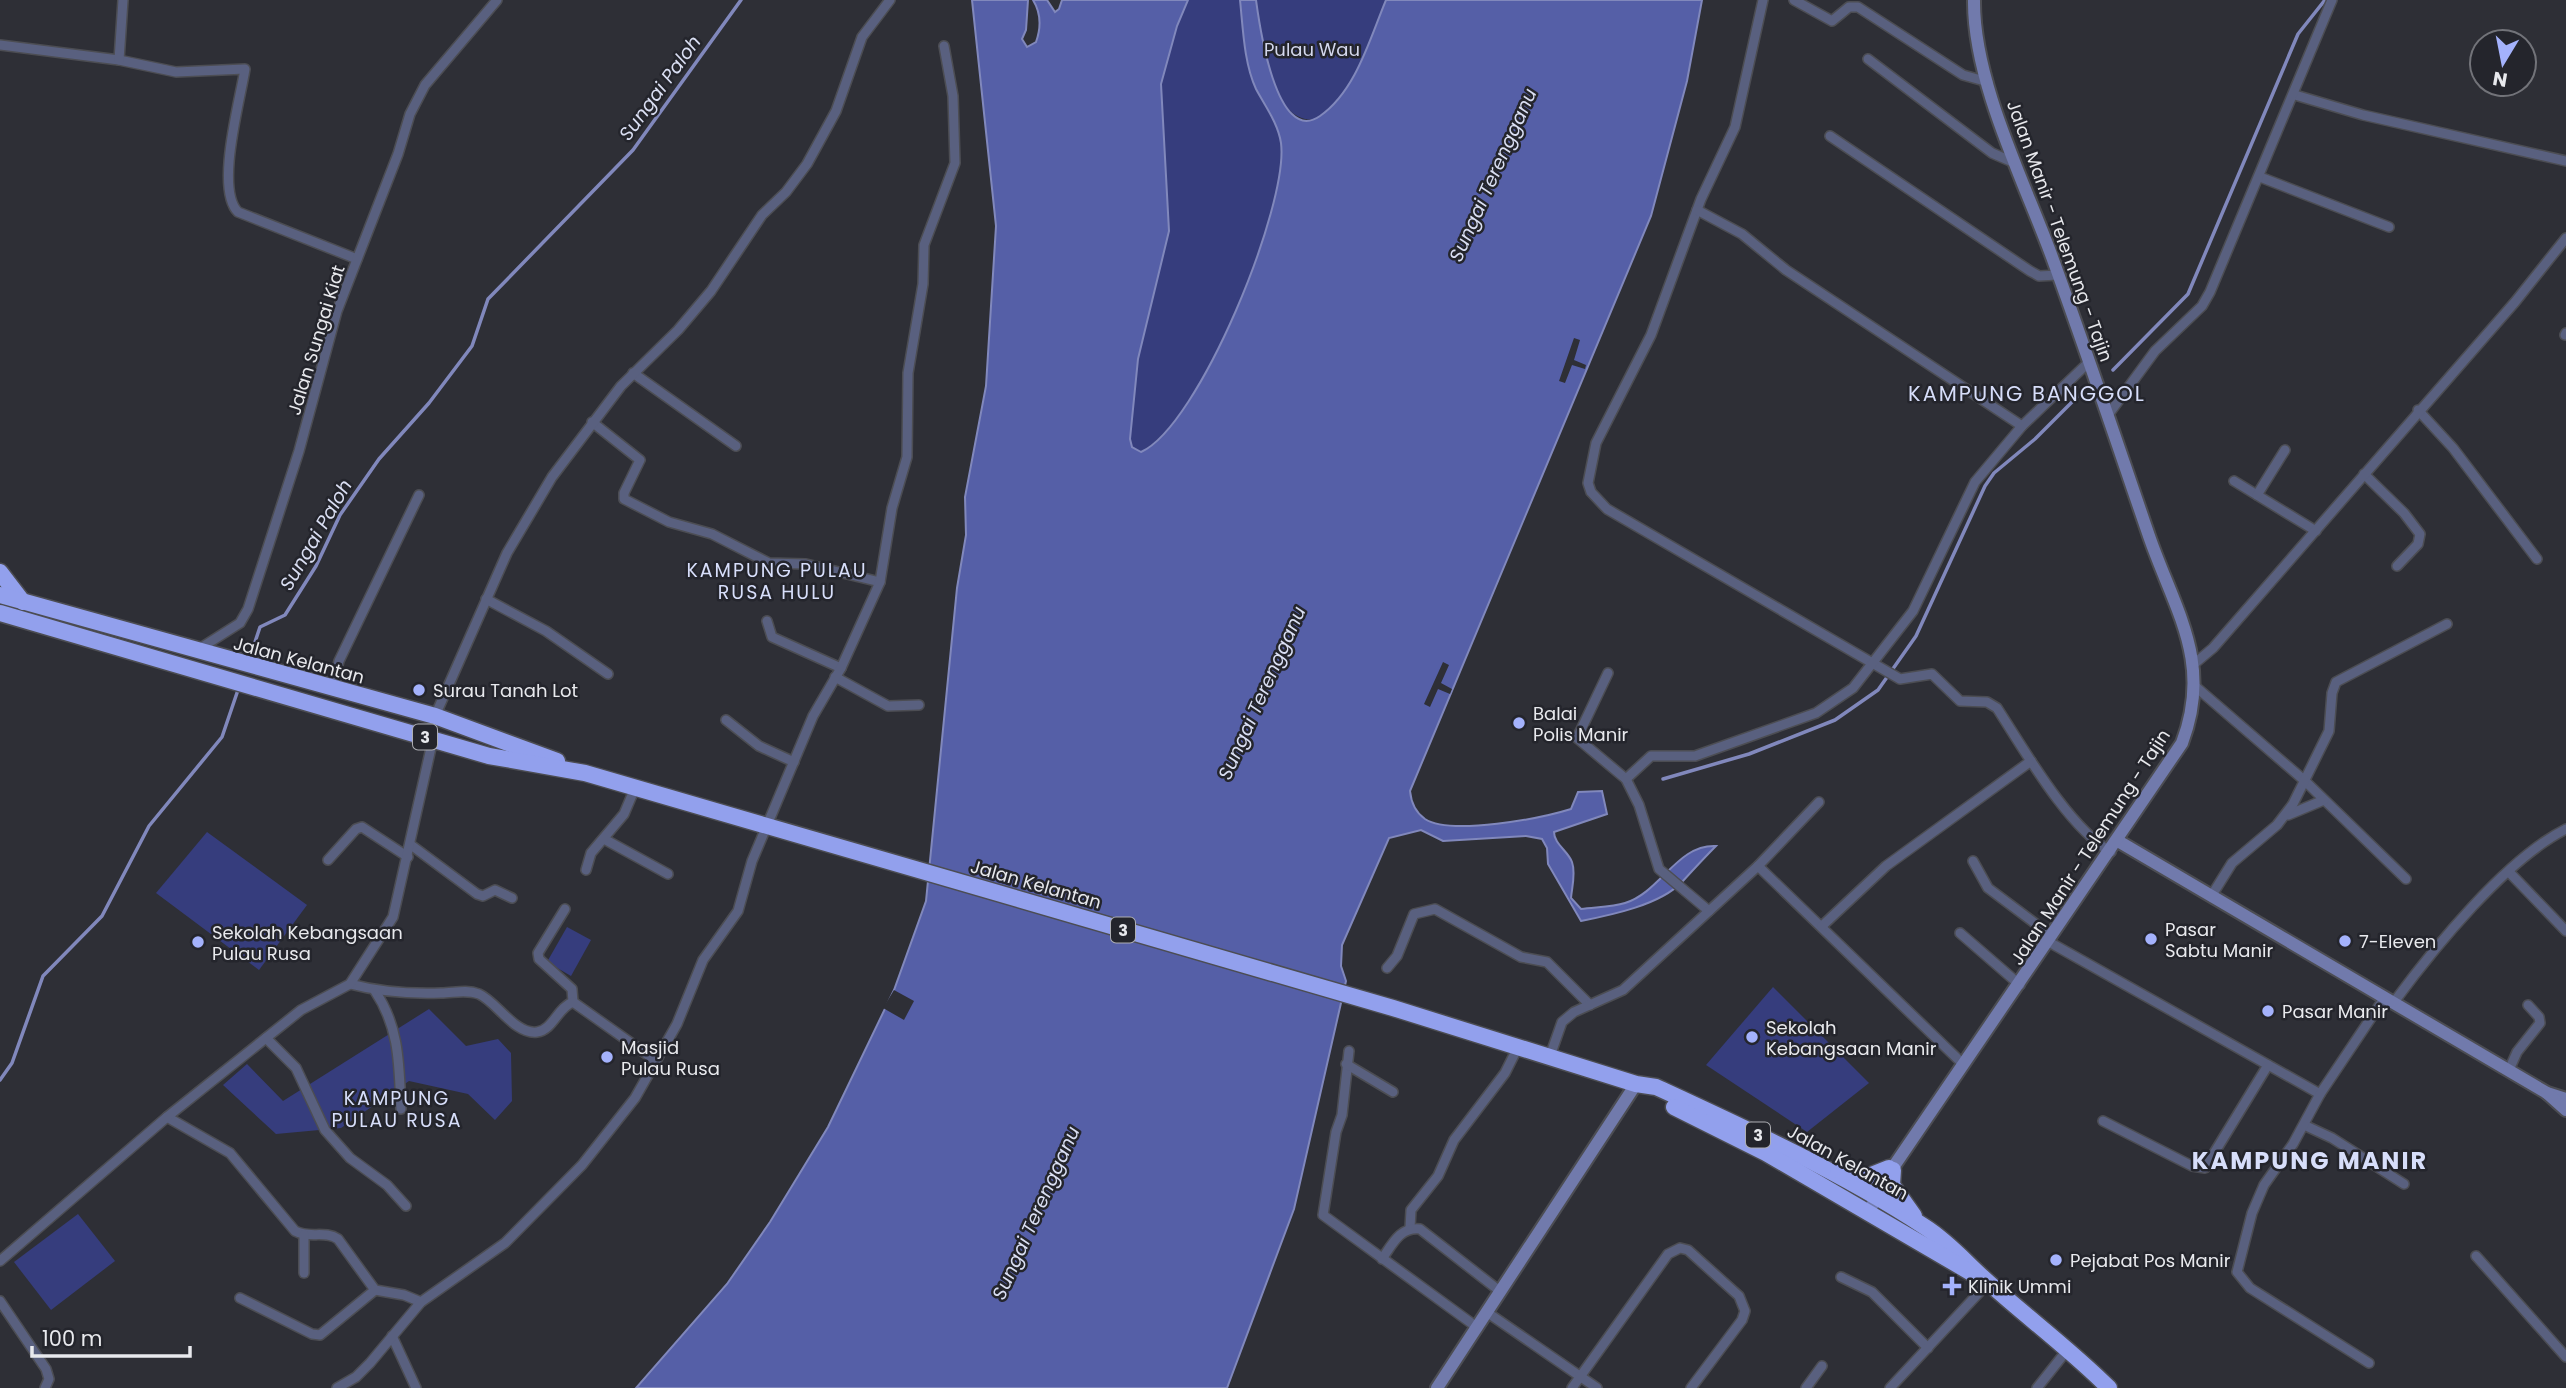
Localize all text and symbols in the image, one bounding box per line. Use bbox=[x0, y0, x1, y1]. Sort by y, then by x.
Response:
north arrow bbox=[2468, 28, 2538, 98]
water label: Sungai Paloh bbox=[613, 30, 707, 146]
park label: Pulau Wau bbox=[1264, 37, 1360, 62]
text: N bbox=[2491, 65, 2510, 94]
water label: Sungai Terengganu bbox=[1443, 84, 1543, 266]
street label: Jalan Manir - Telemung - Tajin bbox=[2001, 97, 2119, 365]
street label: Jalan Sungai Kiat bbox=[281, 262, 351, 418]
district label: KAMPUNG BANGGOL bbox=[1908, 379, 2146, 408]
water label: Sungai Paloh bbox=[273, 474, 359, 596]
district label: KAMPUNG PULAU RUSA HULU bbox=[686, 557, 868, 606]
water label: Sungai Terengganu bbox=[1212, 602, 1312, 784]
street label: Jalan Kelantan bbox=[231, 630, 367, 690]
place label: Surau Tanah Lot bbox=[433, 678, 578, 703]
marker: Surau Tanah Lot bbox=[411, 682, 427, 698]
place label: Balai Polis Manir bbox=[1533, 701, 1629, 747]
marker: Balai Polis Manir bbox=[1511, 715, 1527, 731]
road number: 3 bbox=[413, 724, 437, 750]
street label: Jalan Manir - Telemung - Tajin bbox=[2004, 724, 2176, 970]
street label: Jalan Kelantan bbox=[968, 853, 1104, 915]
place label: Pasar Sabtu Manir bbox=[2165, 917, 2273, 963]
road number: 3 bbox=[1111, 918, 1135, 942]
place label: Sekolah Kebangsaan Pulau Rusa bbox=[212, 920, 403, 966]
place label: 7-Eleven bbox=[2359, 929, 2436, 954]
marker: Pasar Sabtu Manir bbox=[2143, 931, 2159, 947]
marker: 7-Eleven bbox=[2337, 933, 2353, 949]
marker: Sekolah Kebangsaan Pulau Rusa bbox=[190, 934, 206, 950]
place label: Pasar Manir bbox=[2282, 999, 2388, 1024]
marker: Pasar Manir bbox=[2260, 1003, 2276, 1019]
place label: Sekolah Kebangsaan Manir bbox=[1766, 1015, 1937, 1061]
marker: Sekolah Kebangsaan Manir bbox=[1744, 1029, 1760, 1045]
place label: Masjid Pulau Rusa bbox=[621, 1035, 720, 1081]
marker: Masjid Pulau Rusa bbox=[599, 1049, 615, 1065]
district label: KAMPUNG PULAU RUSA bbox=[331, 1085, 463, 1134]
street label: Jalan Kelantan bbox=[1783, 1118, 1913, 1206]
water label: Sungai Terengganu bbox=[986, 1122, 1086, 1304]
road number: 3 bbox=[1746, 1122, 1770, 1148]
district label: KAMPUNG MANIR bbox=[2192, 1144, 2428, 1177]
place label: Pejabat Pos Manir bbox=[2070, 1248, 2231, 1273]
marker: Pejabat Pos Manir bbox=[2048, 1252, 2064, 1268]
place label: Klinik Ummi bbox=[1968, 1274, 2071, 1299]
marker: Klinik Ummi bbox=[1942, 1276, 1962, 1296]
scale bar bbox=[32, 1314, 189, 1358]
text: 100 m bbox=[42, 1324, 102, 1353]

